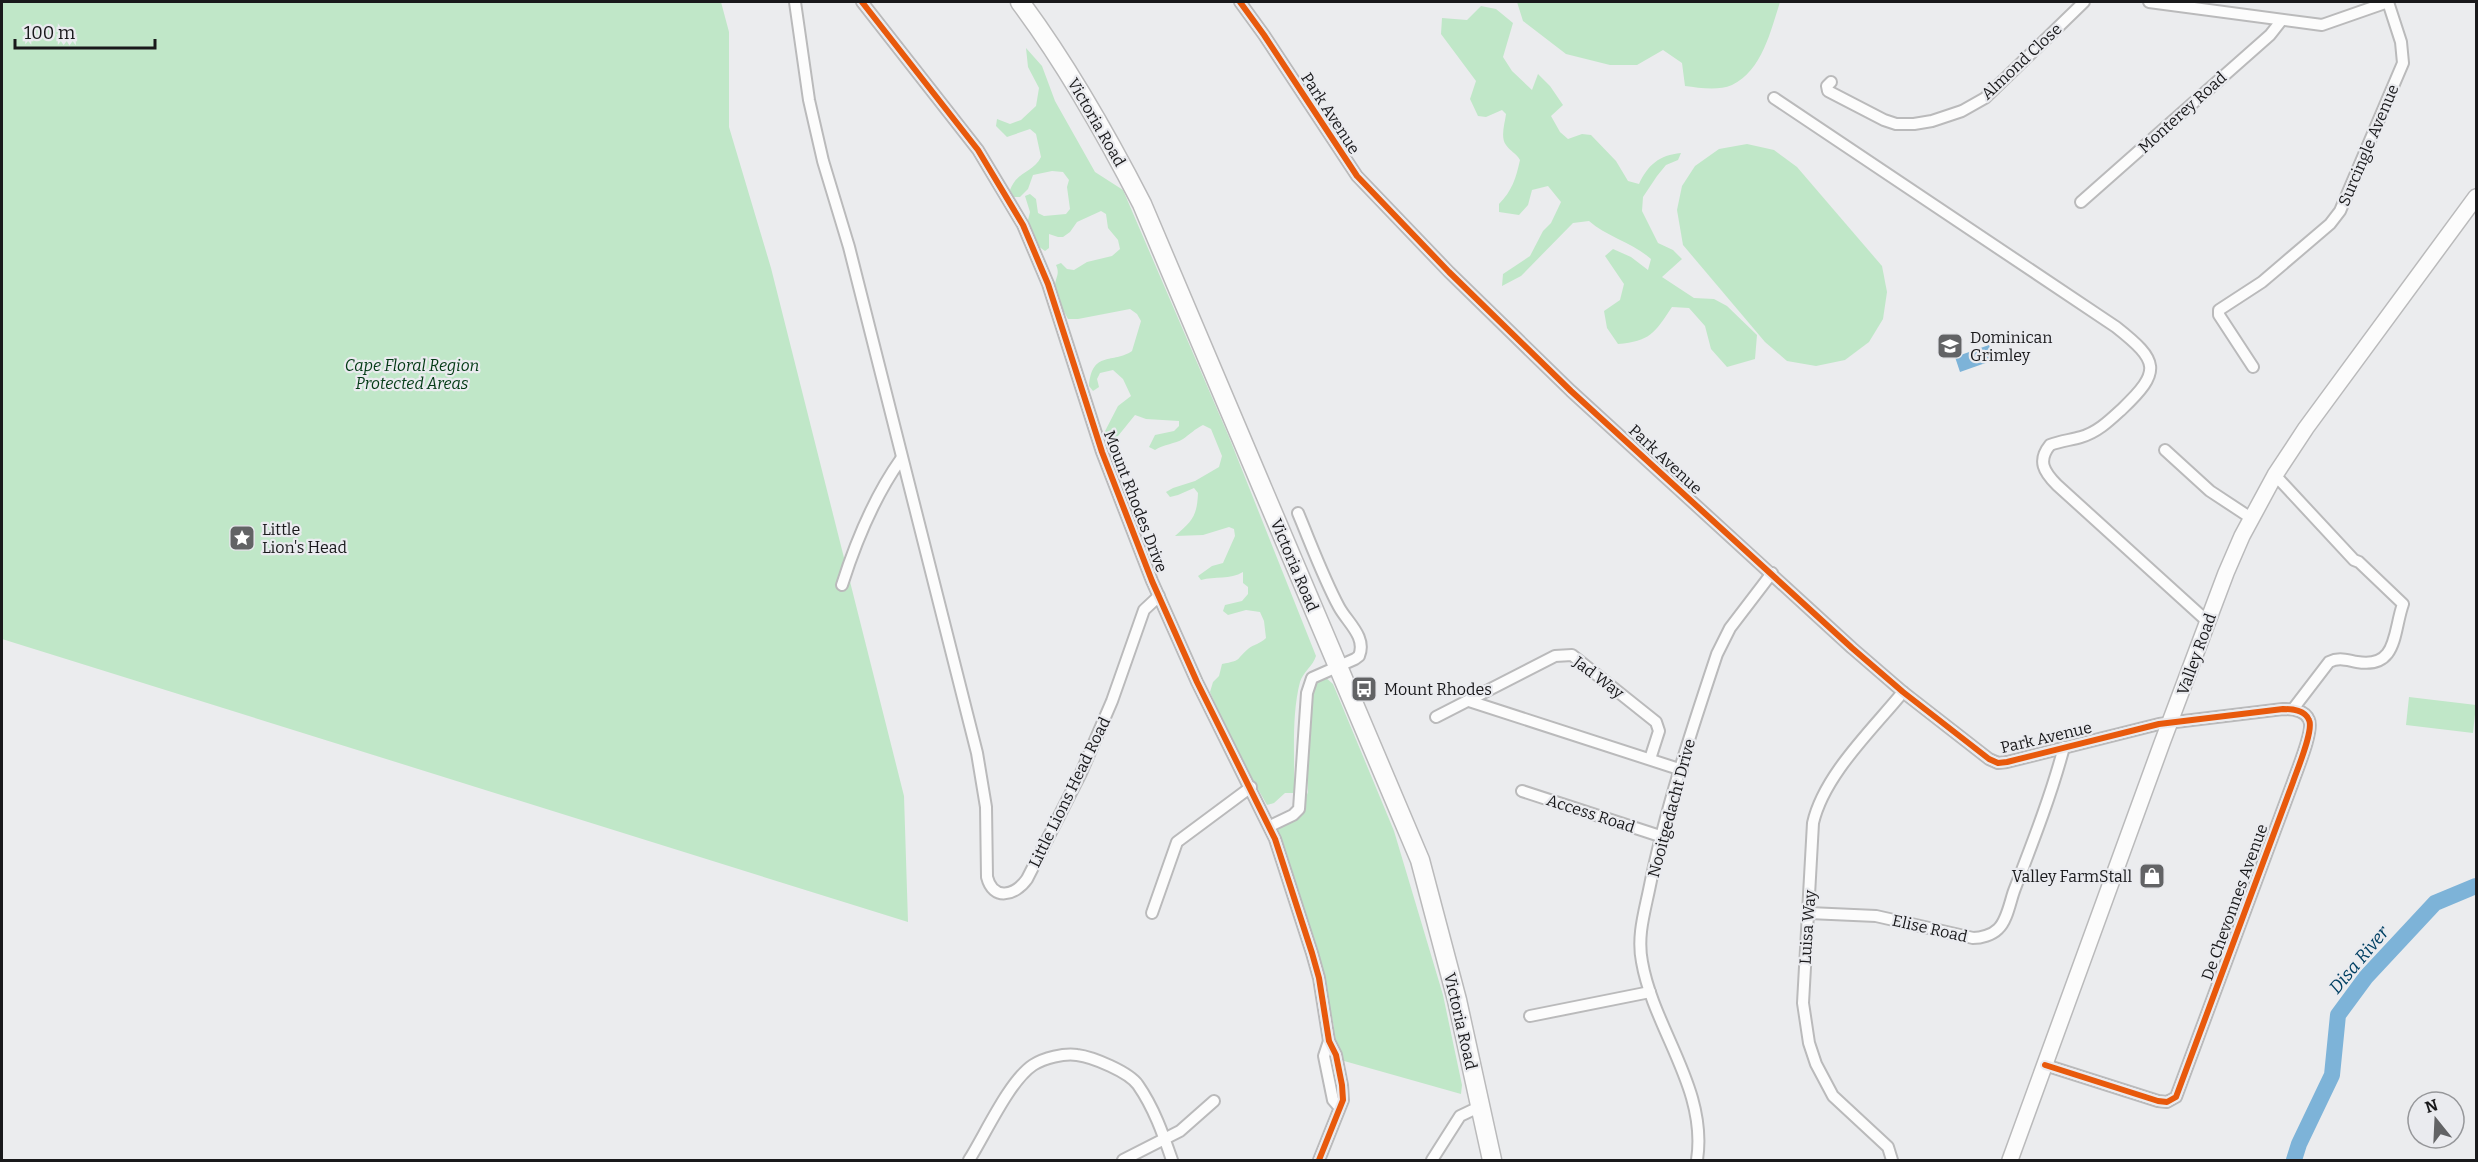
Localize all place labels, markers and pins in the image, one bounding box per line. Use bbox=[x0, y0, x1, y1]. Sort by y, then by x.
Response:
place label: Dominican Grimley bbox=[1970, 328, 2052, 365]
school or university icon: Dominican Grimley bbox=[1935, 331, 1965, 361]
place label: Little Lion's Head bbox=[262, 520, 348, 557]
place icon: Little Lion's Head bbox=[227, 523, 257, 553]
bus stop icon: Mount Rhodes bbox=[1349, 674, 1379, 704]
place label: Mount Rhodes bbox=[1384, 680, 1492, 699]
shop icon: Valley FarmStall bbox=[2137, 861, 2167, 891]
place label: Valley FarmStall bbox=[2012, 867, 2132, 886]

